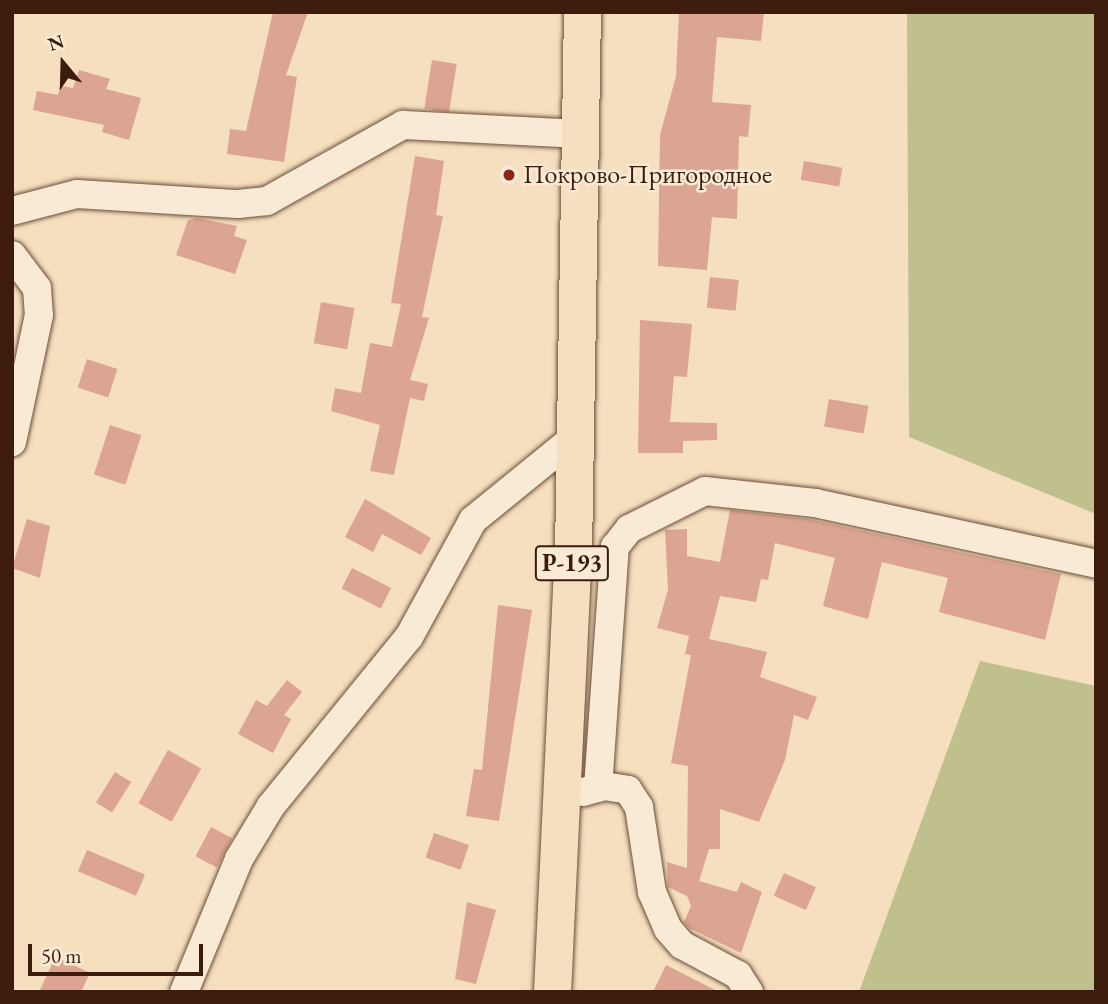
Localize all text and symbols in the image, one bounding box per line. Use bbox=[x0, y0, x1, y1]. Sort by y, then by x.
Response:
north arrow bbox=[28, 28, 98, 98]
text: N bbox=[45, 28, 67, 57]
place label: Покрово-Пригородное bbox=[523, 159, 772, 191]
marker: Покрово-Пригородное bbox=[501, 167, 517, 183]
road number: Р-193 bbox=[534, 542, 610, 584]
scale bar bbox=[32, 930, 206, 974]
text: 50 m bbox=[41, 942, 82, 969]

